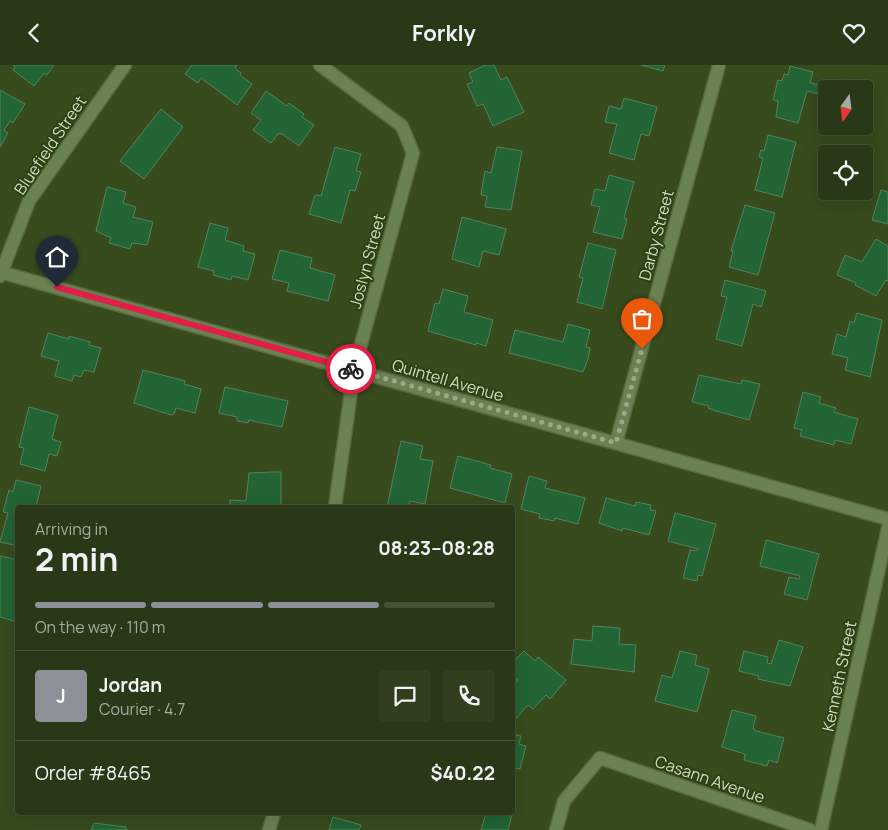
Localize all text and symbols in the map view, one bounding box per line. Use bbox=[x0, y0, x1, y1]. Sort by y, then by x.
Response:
text: Forkly bbox=[412, 18, 476, 48]
icon: back bbox=[20, 19, 48, 47]
icon: heart bbox=[840, 19, 868, 47]
north arrow bbox=[818, 80, 872, 135]
map controls bbox=[818, 80, 873, 200]
street label: Bluefield Street bbox=[9, 91, 91, 199]
button: locate bbox=[818, 145, 873, 200]
street label: Darby Street bbox=[633, 187, 679, 283]
street label: Joslyn Street bbox=[344, 211, 390, 311]
pin bbox=[36, 236, 78, 287]
icon: home bbox=[43, 243, 71, 271]
pin bbox=[621, 298, 663, 349]
icon: bag bbox=[628, 305, 656, 333]
courier bbox=[326, 344, 376, 394]
street label: Quintell Avenue bbox=[390, 354, 506, 406]
icon: bike bbox=[337, 355, 365, 383]
text: Arriving in bbox=[35, 518, 108, 540]
text: 08:23–08:28 bbox=[378, 535, 495, 561]
text: 2 min bbox=[35, 537, 118, 581]
text: On the way · 110 m bbox=[35, 616, 165, 638]
street label: Kenneth Street bbox=[817, 619, 861, 733]
button: chat bbox=[379, 670, 431, 722]
button: phone bbox=[443, 670, 495, 722]
text: Jordan bbox=[99, 672, 162, 698]
text: J bbox=[56, 683, 66, 709]
text: Courier · 4.7 bbox=[99, 698, 185, 720]
street label: Casann Avenue bbox=[652, 750, 768, 808]
text: Order #8465 bbox=[35, 760, 151, 786]
text: $40.22 bbox=[431, 760, 495, 786]

